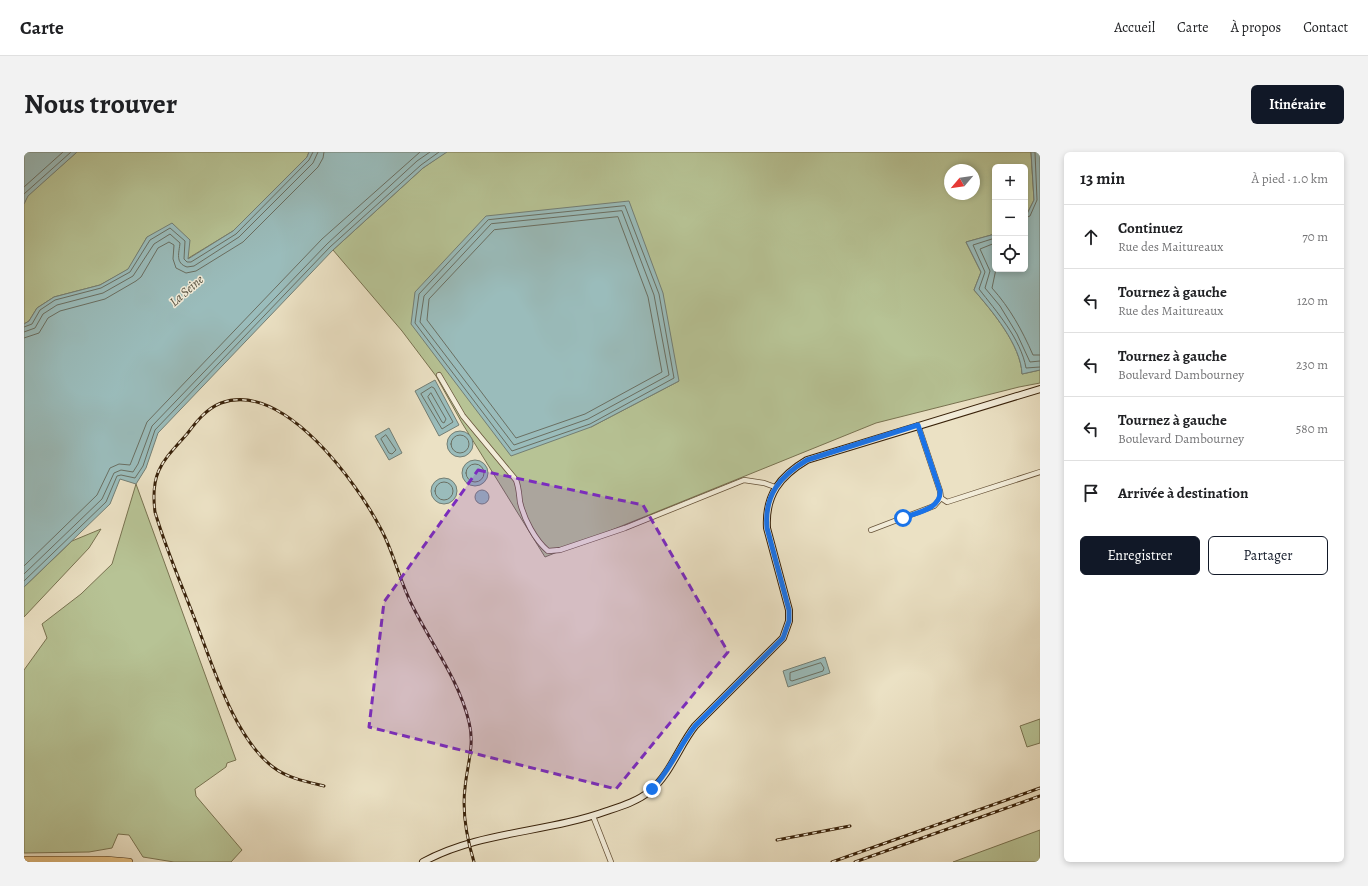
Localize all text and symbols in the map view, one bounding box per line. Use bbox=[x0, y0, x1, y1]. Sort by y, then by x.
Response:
text: Carte bbox=[20, 15, 64, 41]
text: Accueil bbox=[1114, 18, 1155, 37]
text: Carte bbox=[1177, 18, 1209, 37]
text: À propos bbox=[1231, 18, 1281, 37]
text: Contact bbox=[1303, 18, 1348, 37]
text: Nous trouver bbox=[24, 85, 177, 123]
button: Itinéraire bbox=[1251, 85, 1344, 124]
north arrow bbox=[944, 164, 980, 200]
map controls bbox=[992, 164, 1028, 272]
button: + bbox=[992, 164, 1028, 200]
text: 13 min bbox=[1080, 167, 1125, 190]
text: À pied · 1.0 km bbox=[1252, 170, 1328, 187]
button: − bbox=[992, 200, 1028, 236]
text: Continuez bbox=[1118, 218, 1183, 238]
icon: ahead bbox=[1080, 226, 1102, 248]
text: 70 m bbox=[1302, 228, 1328, 245]
button: locate bbox=[992, 236, 1028, 272]
text: Rue des Maitureaux bbox=[1118, 238, 1223, 255]
water label: La Seine bbox=[166, 271, 207, 310]
text: Tournez à gauche bbox=[1118, 282, 1227, 302]
icon: left bbox=[1080, 290, 1102, 312]
text: 120 m bbox=[1297, 292, 1328, 309]
text: Rue des Maitureaux bbox=[1118, 302, 1223, 319]
text: Tournez à gauche bbox=[1118, 346, 1227, 366]
icon: left bbox=[1080, 354, 1102, 376]
text: 230 m bbox=[1296, 356, 1328, 373]
text: Boulevard Dambourney bbox=[1118, 366, 1244, 383]
text: Tournez à gauche bbox=[1118, 410, 1227, 430]
icon: left bbox=[1080, 418, 1102, 440]
text: 580 m bbox=[1296, 420, 1328, 437]
text: Boulevard Dambourney bbox=[1118, 430, 1244, 447]
icon: arrive bbox=[1080, 482, 1102, 504]
text: Arrivée à destination bbox=[1118, 483, 1249, 503]
route start bbox=[894, 509, 912, 527]
button: Enregistrer bbox=[1080, 536, 1200, 575]
button: Partager bbox=[1208, 536, 1328, 575]
route end bbox=[643, 780, 661, 798]

